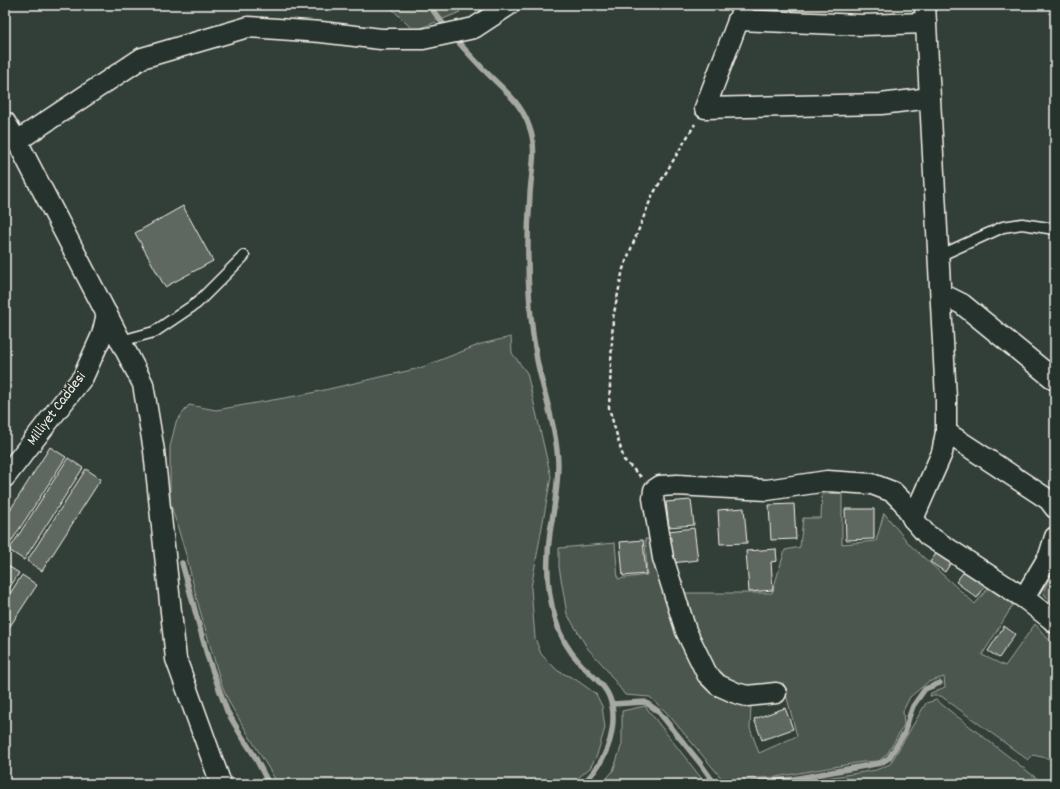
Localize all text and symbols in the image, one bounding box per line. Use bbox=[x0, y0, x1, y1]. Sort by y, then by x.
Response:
street label: Milliyet Caddesi bbox=[22, 367, 92, 450]

